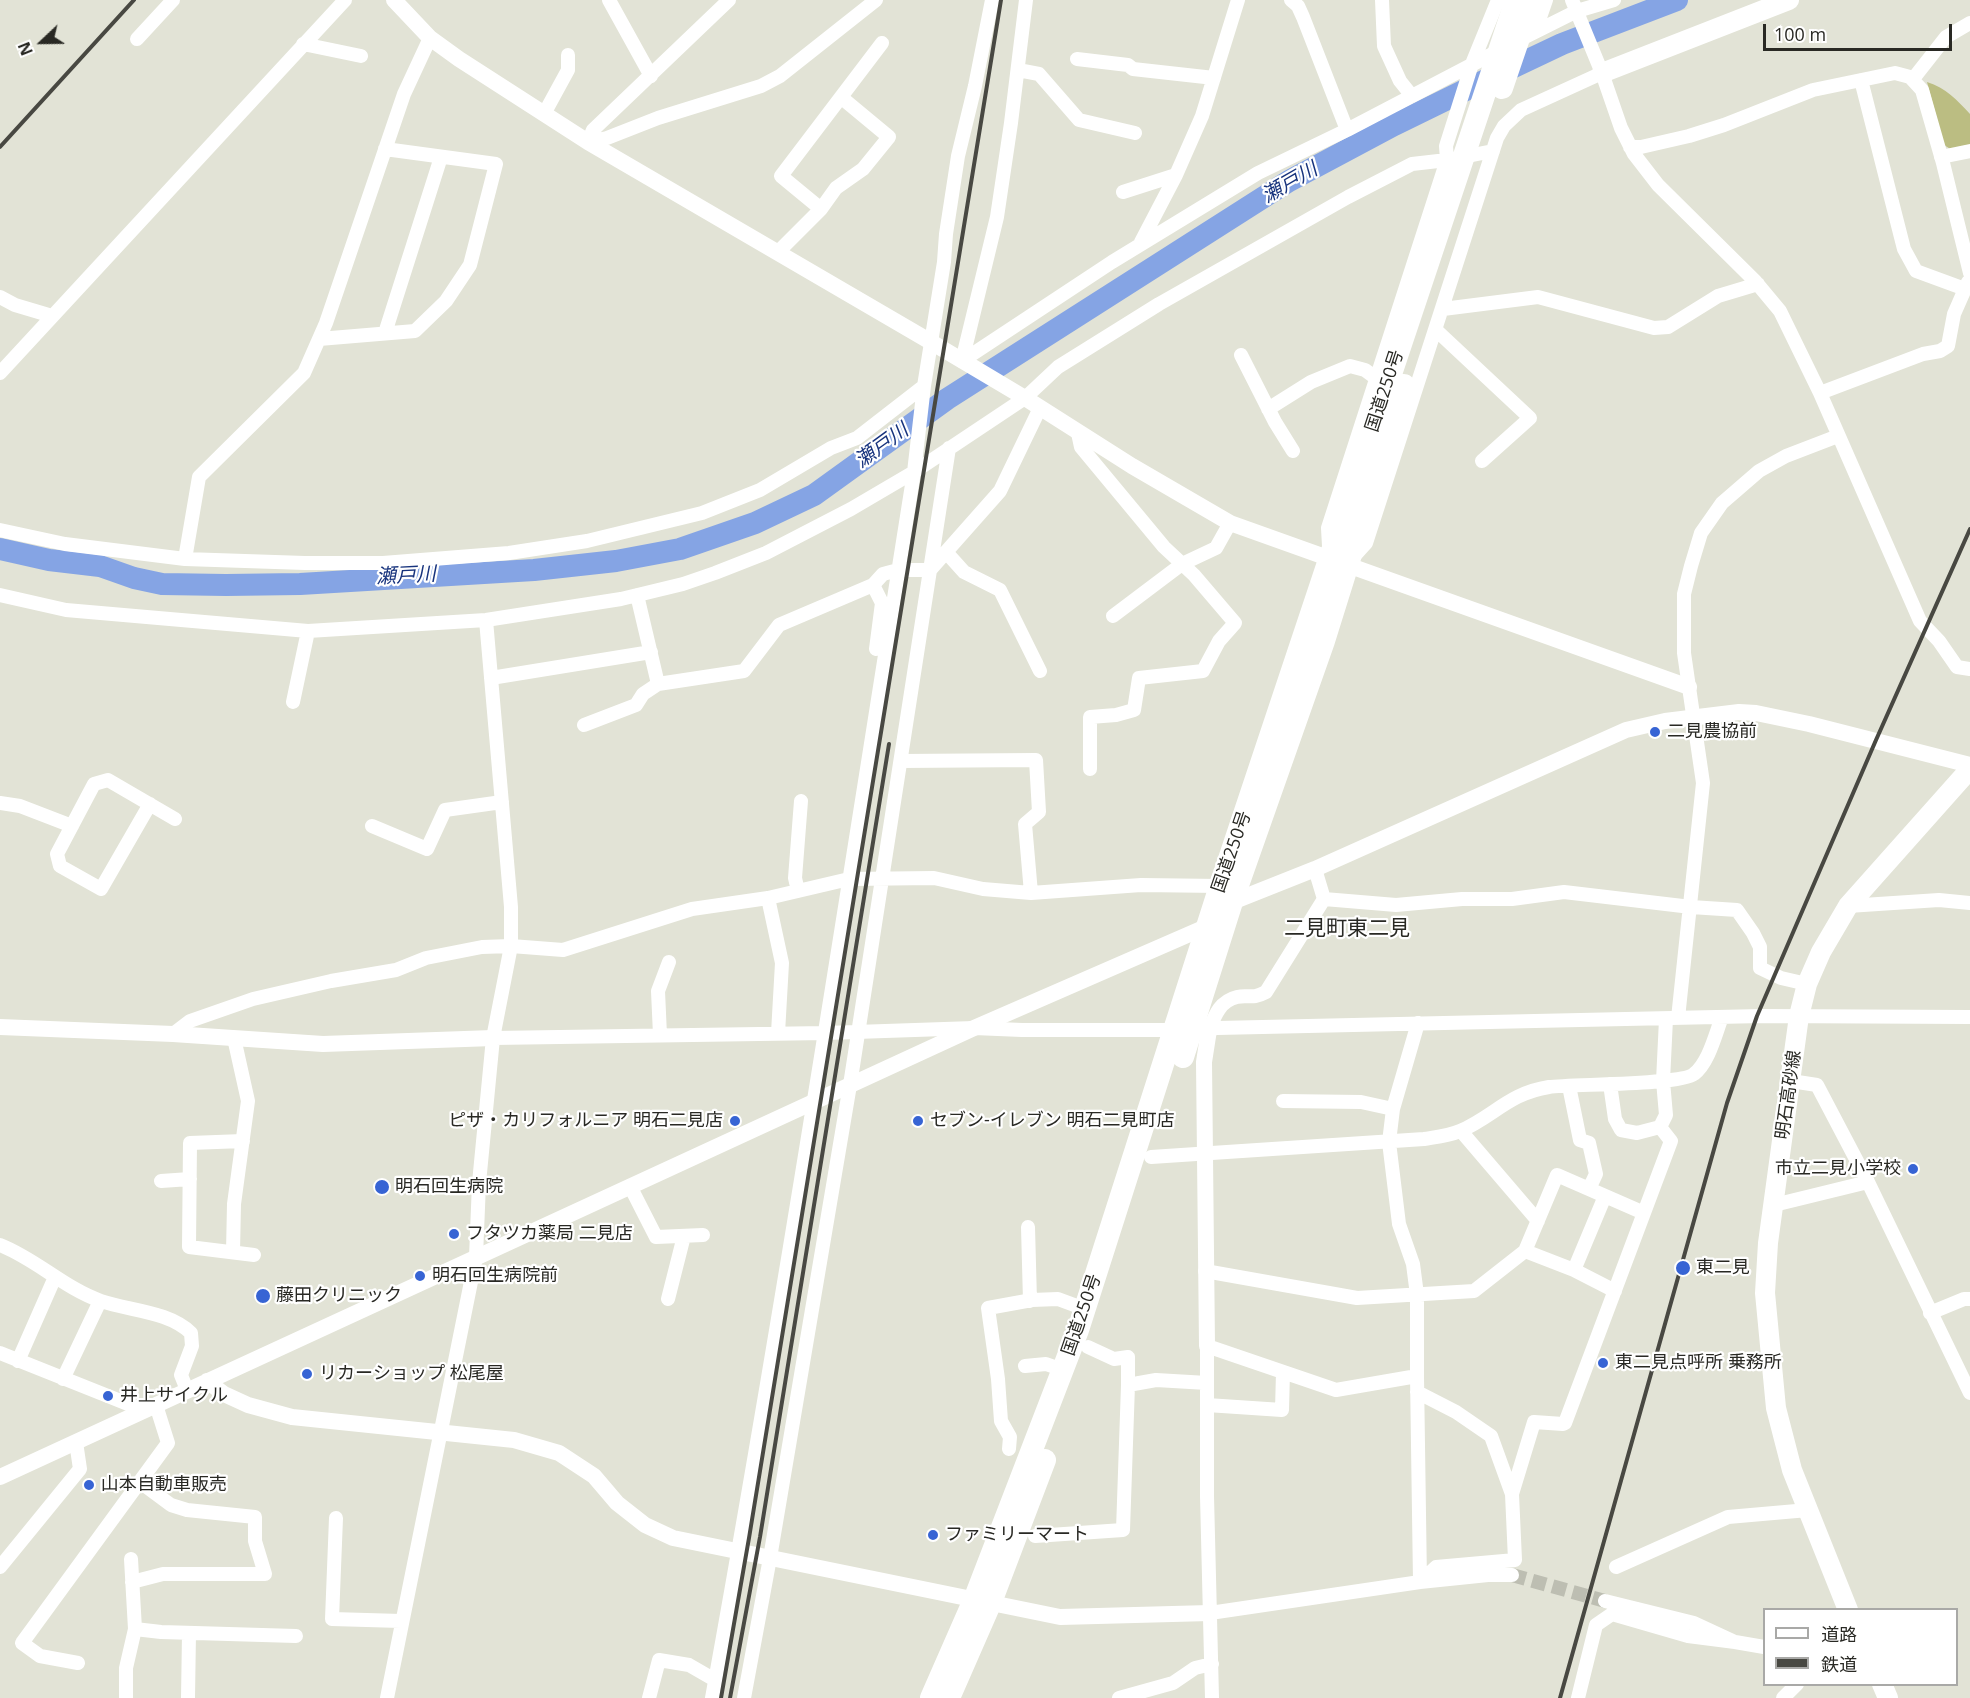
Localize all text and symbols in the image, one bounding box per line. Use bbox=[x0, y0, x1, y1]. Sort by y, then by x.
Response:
north arrow bbox=[12, 12, 72, 72]
scale bar bbox=[1766, 12, 1955, 50]
text: 100 m bbox=[1774, 22, 1826, 46]
text: N bbox=[13, 39, 38, 59]
water label: 瀬戸川 bbox=[1258, 158, 1322, 208]
street label: 国道250号 bbox=[1362, 347, 1408, 435]
water label: 瀬戸川 bbox=[851, 419, 913, 473]
water label: 瀬戸川 bbox=[375, 562, 437, 590]
place label: 二見農協前 bbox=[1667, 721, 1757, 743]
marker: 二見農協前 bbox=[1648, 725, 1662, 739]
street label: 国道250号 bbox=[1208, 808, 1256, 896]
district label: 二見町東二見 bbox=[1284, 916, 1410, 942]
street label: 明石高砂線 bbox=[1772, 1049, 1806, 1141]
place label: ピザ・カリフォルニア 明石二見店 bbox=[448, 1110, 723, 1132]
place label: セブン-イレブン 明石二見町店 bbox=[930, 1110, 1174, 1132]
marker: ピザ・カリフォルニア 明石二見店 bbox=[728, 1114, 742, 1128]
marker: セブン-イレブン 明石二見町店 bbox=[911, 1114, 925, 1128]
place label: 市立二見小学校 bbox=[1775, 1158, 1901, 1180]
marker: 市立二見小学校 bbox=[1906, 1162, 1920, 1176]
place label: 明石回生病院 bbox=[395, 1176, 503, 1198]
marker: 明石回生病院 bbox=[373, 1178, 391, 1196]
place label: フタツカ薬局 二見店 bbox=[466, 1223, 633, 1245]
marker: フタツカ薬局 二見店 bbox=[447, 1227, 461, 1241]
place label: 東二見 bbox=[1696, 1257, 1750, 1279]
marker: 東二見 bbox=[1674, 1259, 1692, 1277]
place label: 明石回生病院前 bbox=[432, 1265, 558, 1287]
marker: 明石回生病院前 bbox=[413, 1269, 427, 1283]
street label: 国道250号 bbox=[1058, 1271, 1106, 1359]
place label: 藤田クリニック bbox=[276, 1285, 402, 1307]
marker: 藤田クリニック bbox=[254, 1287, 272, 1305]
place label: 東二見点呼所 乗務所 bbox=[1615, 1352, 1782, 1374]
marker: 東二見点呼所 乗務所 bbox=[1596, 1356, 1610, 1370]
place label: リカーショップ 松尾屋 bbox=[319, 1363, 504, 1385]
marker: リカーショップ 松尾屋 bbox=[300, 1367, 314, 1381]
place label: 井上サイクル bbox=[120, 1385, 228, 1407]
marker: 井上サイクル bbox=[101, 1389, 115, 1403]
place label: 山本自動車販売 bbox=[101, 1474, 227, 1496]
marker: 山本自動車販売 bbox=[82, 1478, 96, 1492]
place label: ファミリーマート bbox=[945, 1524, 1089, 1546]
marker: ファミリーマート bbox=[926, 1528, 940, 1542]
legend bbox=[1763, 1608, 1958, 1686]
text: 道路 bbox=[1821, 1622, 1857, 1646]
text: 鉄道 bbox=[1821, 1652, 1857, 1676]

